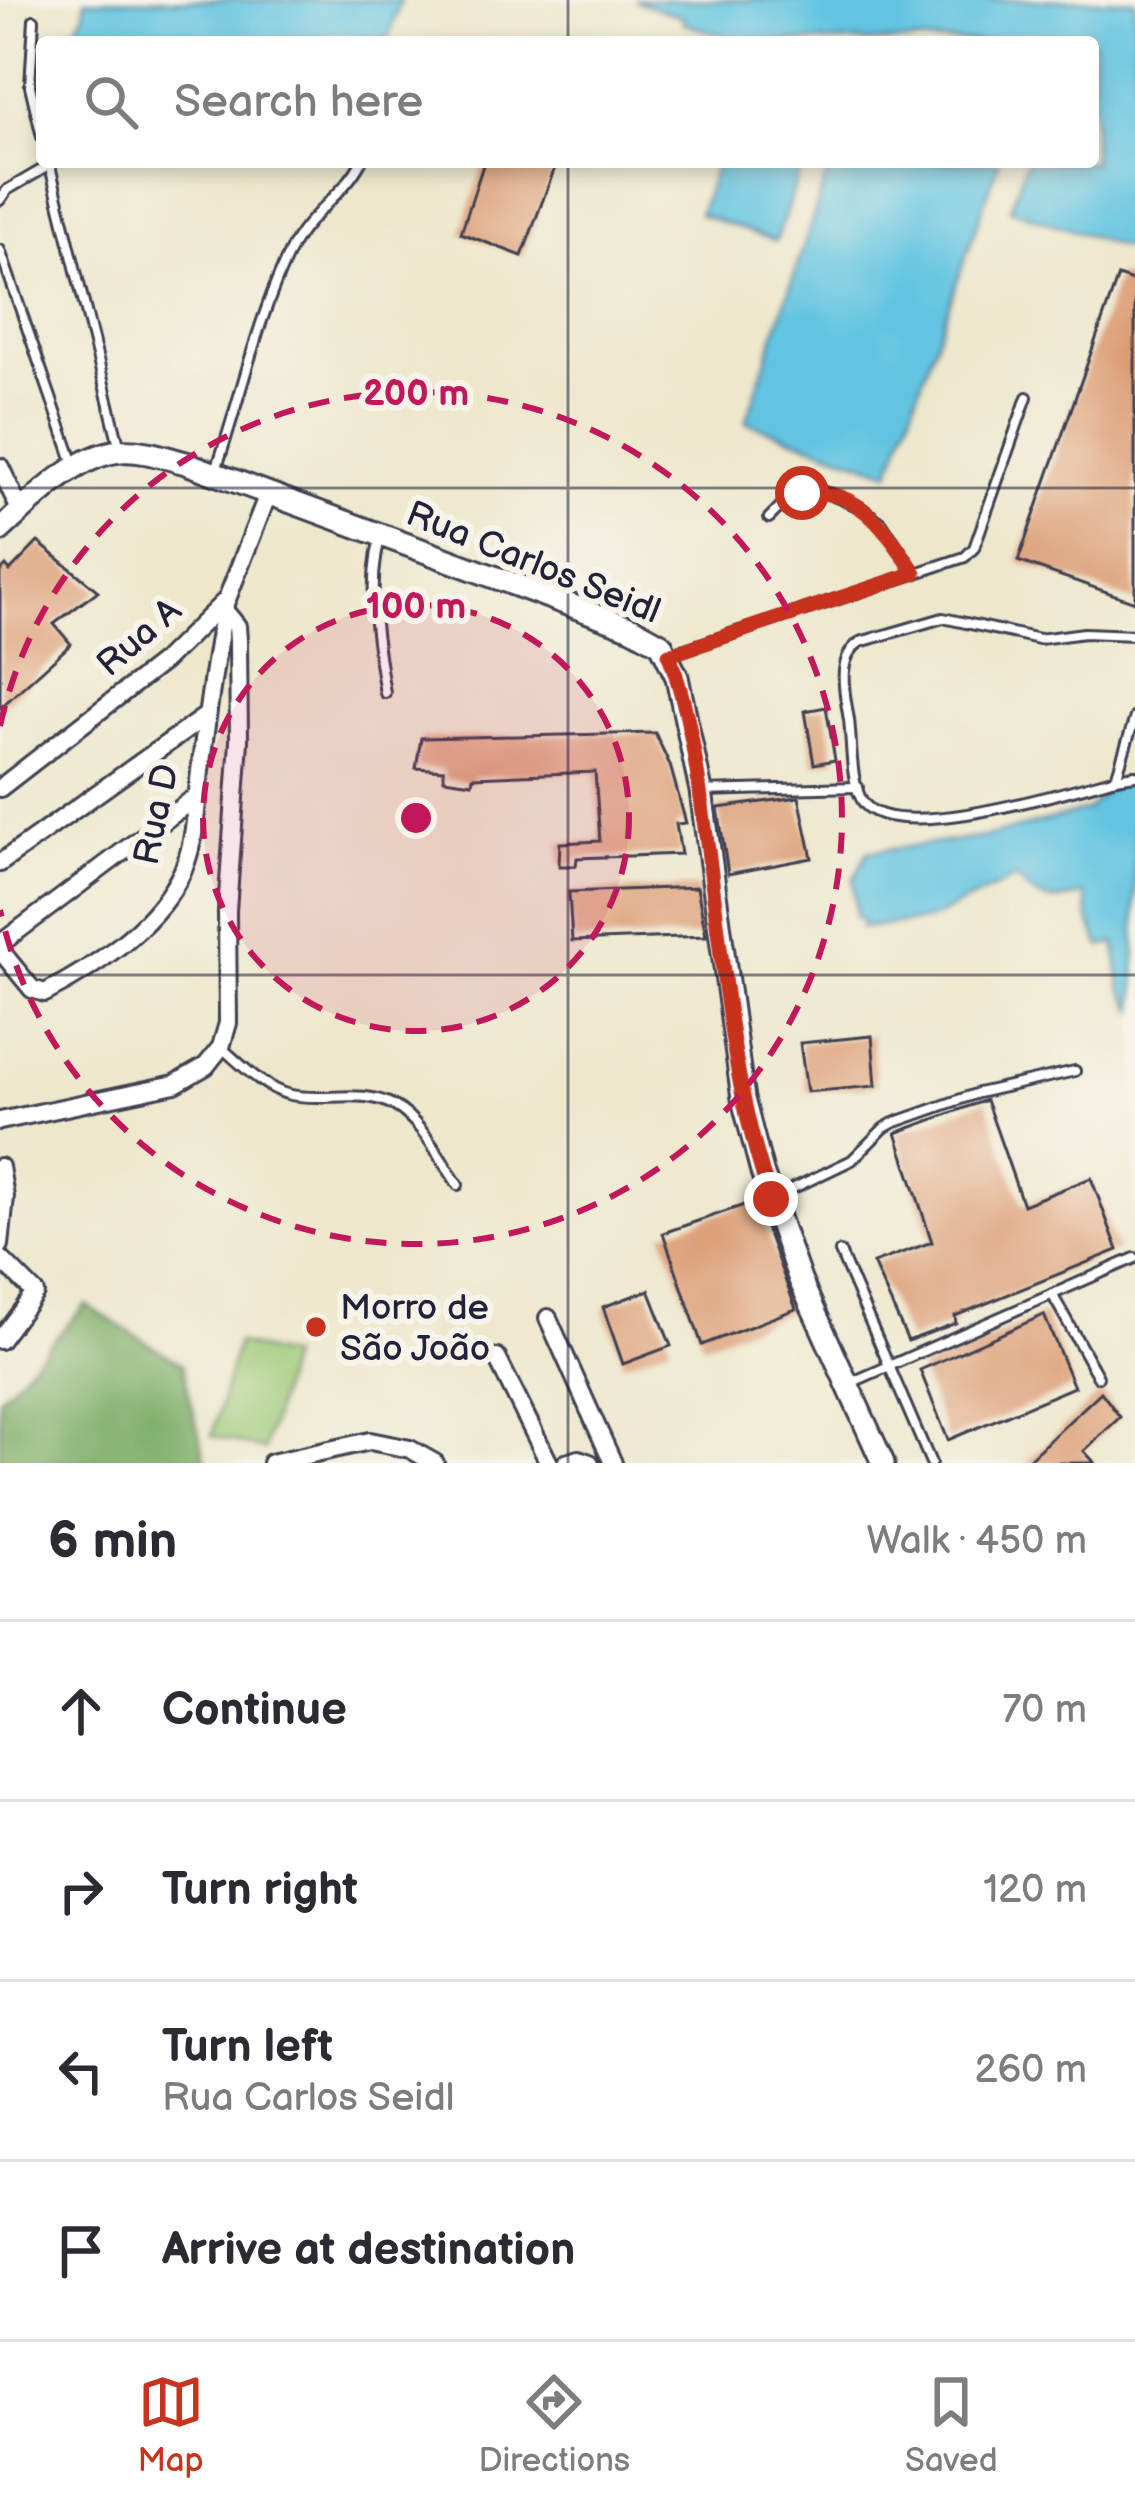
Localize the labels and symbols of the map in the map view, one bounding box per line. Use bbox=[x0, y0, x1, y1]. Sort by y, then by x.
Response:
text: 200 m bbox=[363, 373, 469, 416]
route start bbox=[775, 466, 829, 520]
street label: Rua Carlos Seidl bbox=[400, 493, 666, 634]
text: 100 m bbox=[366, 586, 466, 629]
street label: Rua A bbox=[89, 590, 191, 686]
street label: Rua D bbox=[126, 760, 189, 869]
centre of rings bbox=[395, 797, 437, 839]
route end bbox=[744, 1172, 798, 1226]
place label: Morro de São João bbox=[340, 1287, 490, 1371]
marker: Morro de São João bbox=[303, 1314, 329, 1340]

